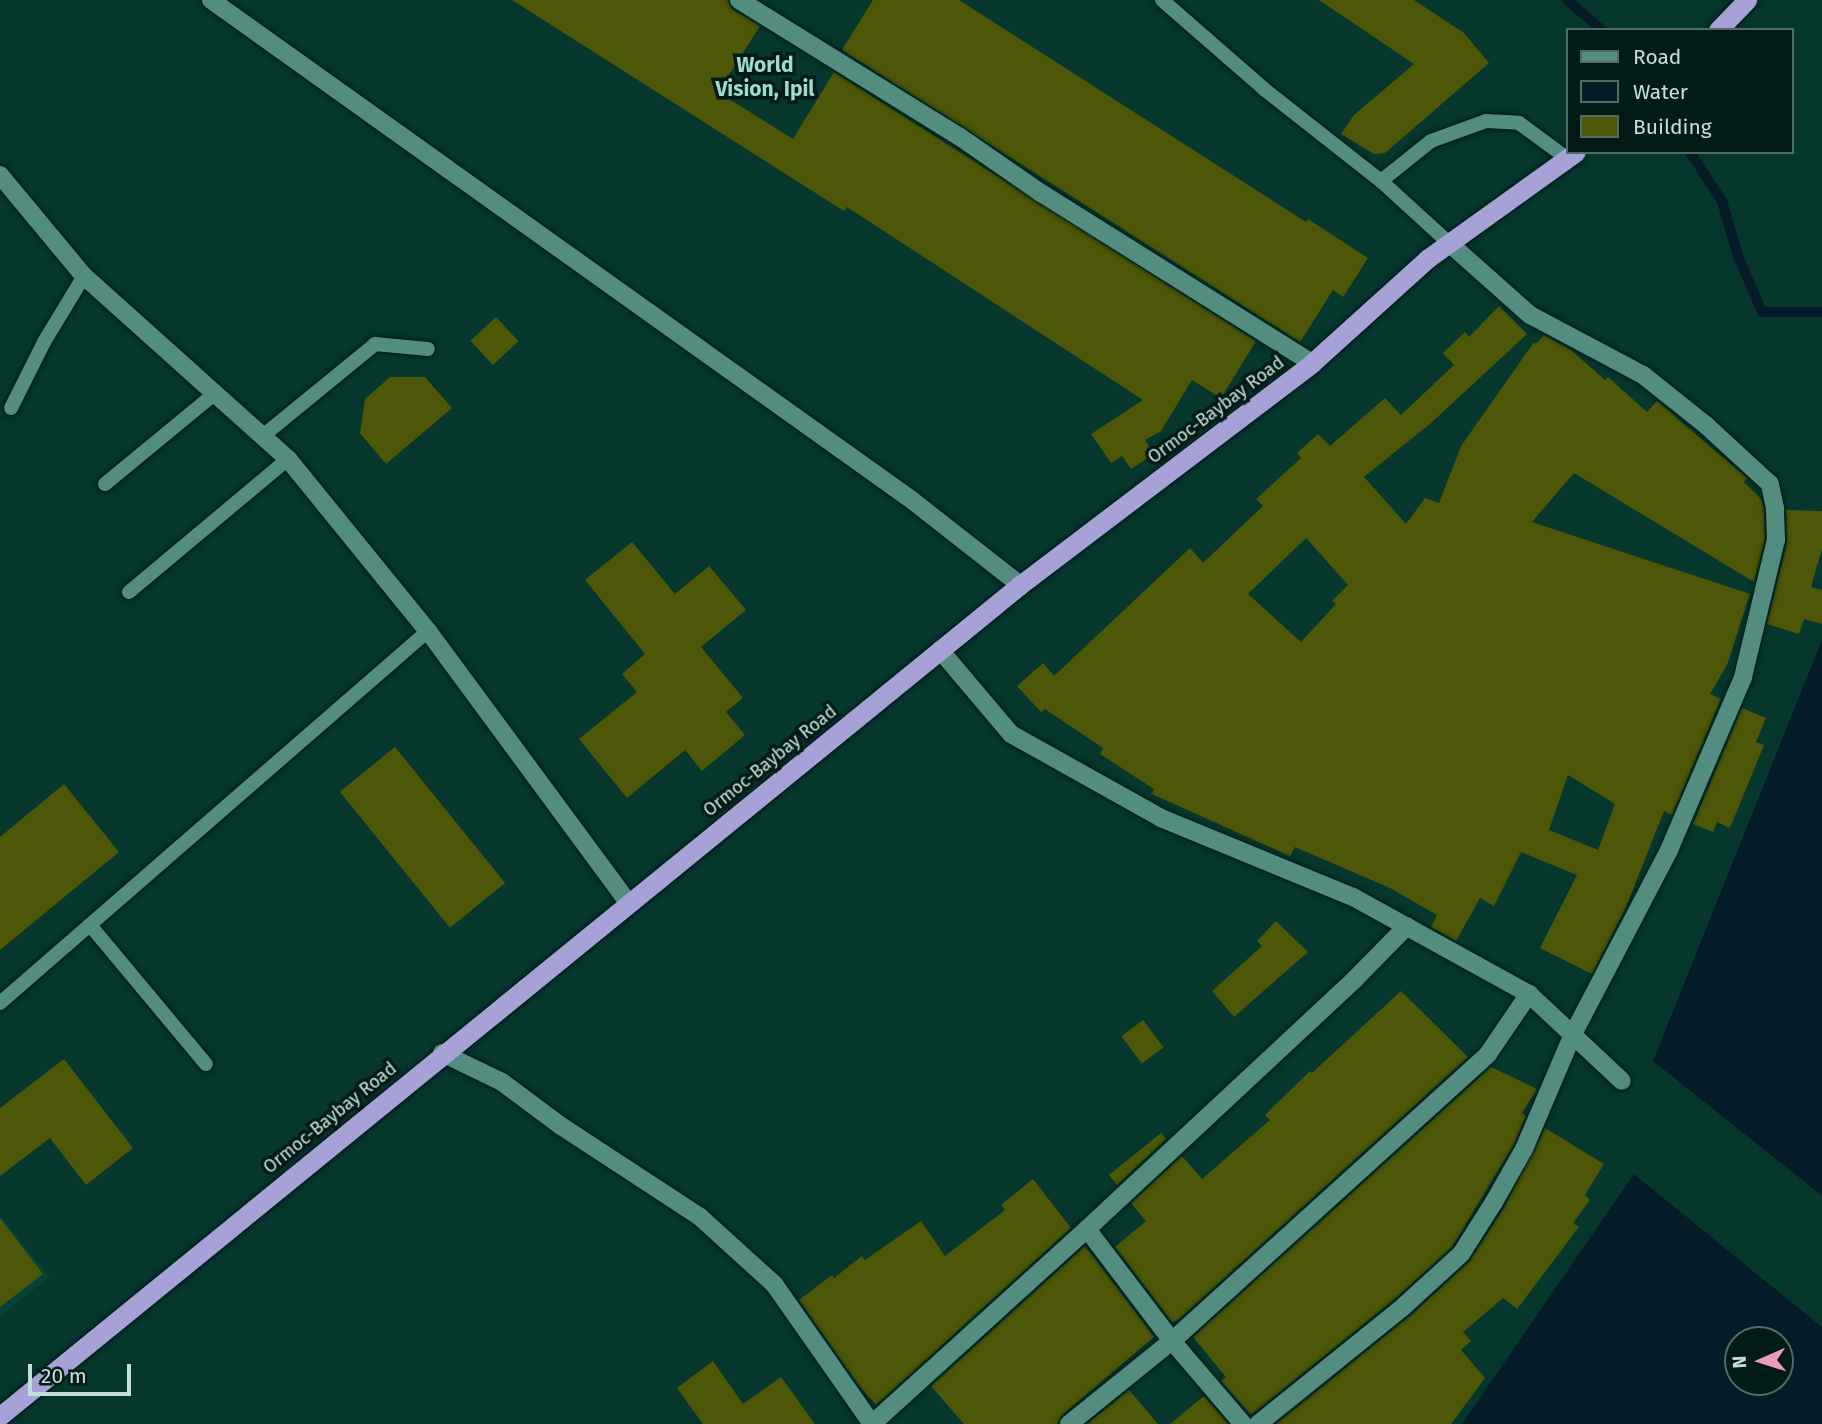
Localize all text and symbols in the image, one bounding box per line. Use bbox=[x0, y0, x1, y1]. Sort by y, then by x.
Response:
legend bbox=[1566, 28, 1794, 154]
text: Road bbox=[1633, 44, 1681, 70]
district label: World Vision, Ipil bbox=[715, 52, 815, 102]
text: Water bbox=[1633, 79, 1688, 105]
text: Building bbox=[1633, 114, 1712, 140]
street label: Ormoc-Baybay Road bbox=[1144, 352, 1288, 468]
street label: Ormoc-Baybay Road bbox=[699, 701, 841, 821]
street label: Ormoc-Baybay Road bbox=[259, 1058, 401, 1178]
north arrow bbox=[1724, 1326, 1794, 1396]
scale bar bbox=[32, 1350, 135, 1394]
text: N bbox=[1728, 1355, 1751, 1369]
text: 20 m bbox=[41, 1363, 87, 1389]

